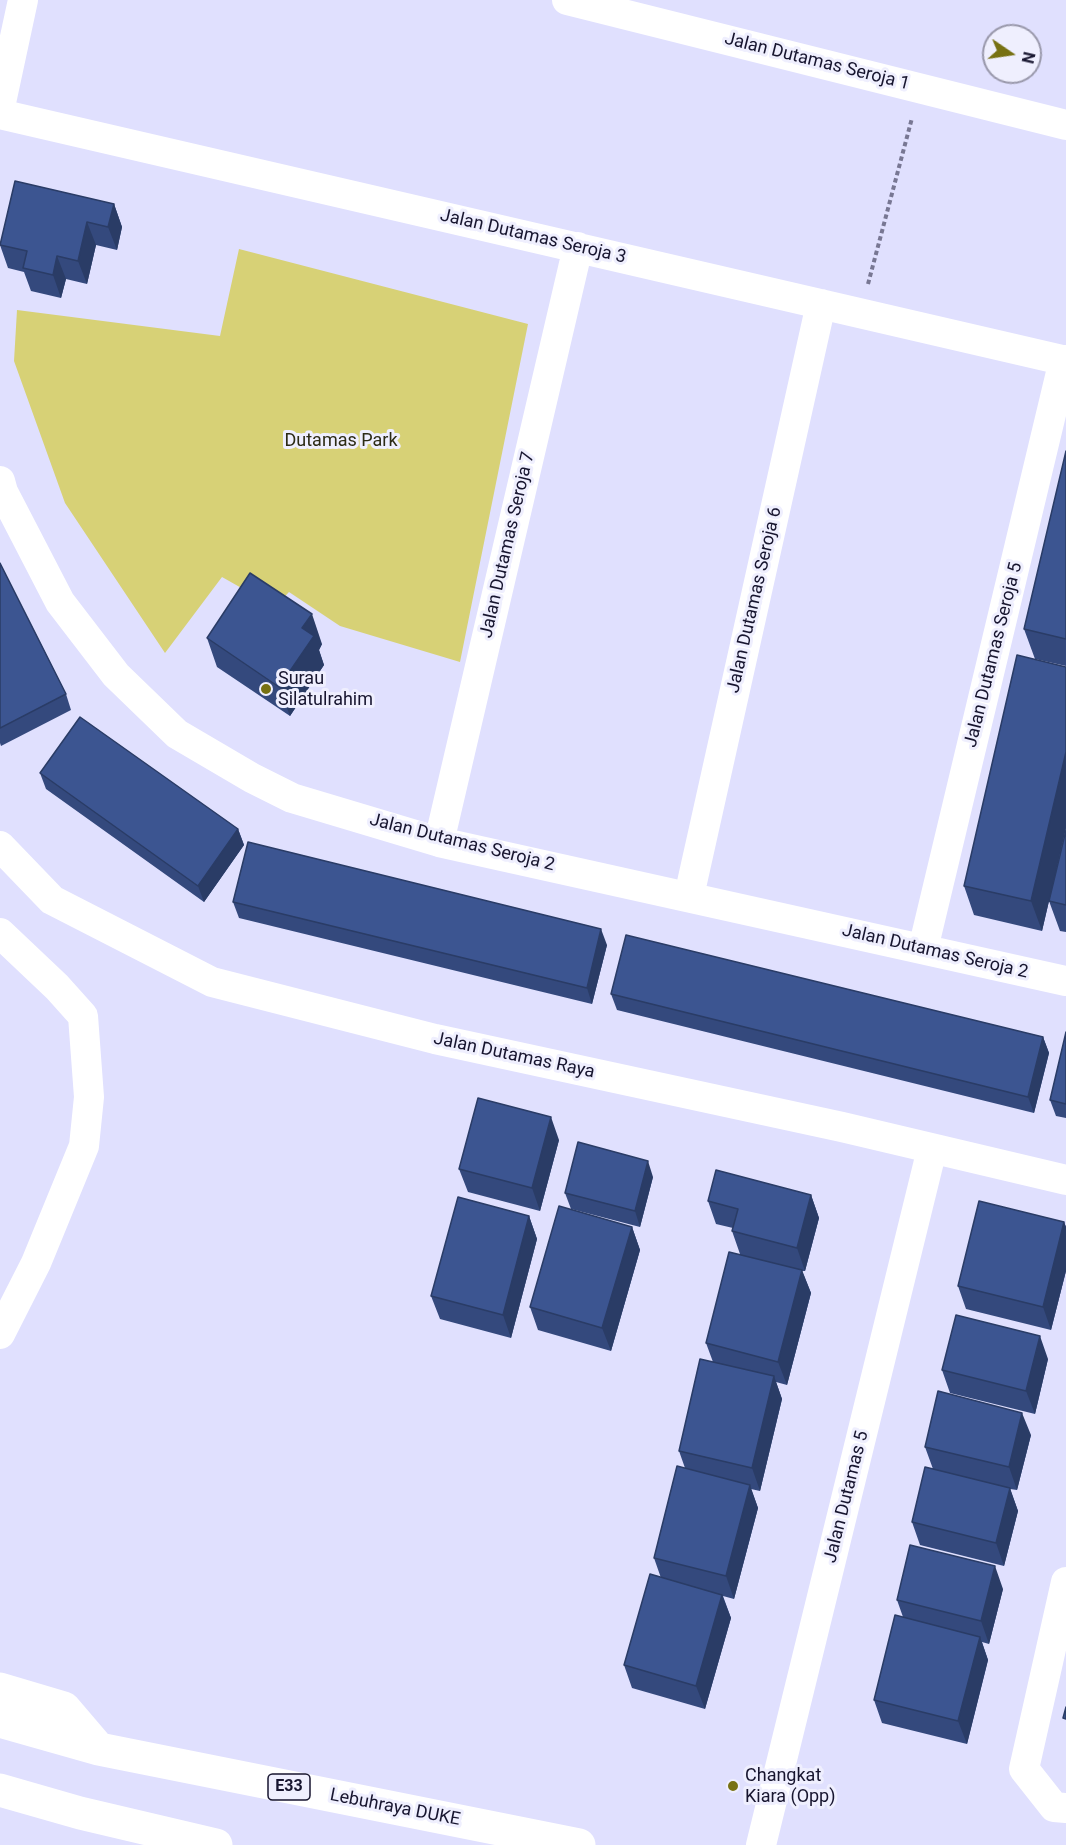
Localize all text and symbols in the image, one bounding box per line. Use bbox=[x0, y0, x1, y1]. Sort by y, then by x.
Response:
north arrow bbox=[982, 24, 1042, 84]
street label: Jalan Dutamas Seroja 1 bbox=[722, 29, 912, 95]
text: N bbox=[1018, 50, 1039, 65]
street label: Jalan Dutamas Seroja 3 bbox=[438, 205, 628, 269]
park label: Dutamas Park bbox=[284, 430, 398, 452]
street label: Jalan Dutamas Seroja 7 bbox=[476, 450, 540, 640]
street label: Jalan Dutamas Seroja 6 bbox=[723, 505, 787, 695]
street label: Jalan Dutamas Seroja 5 bbox=[961, 560, 1027, 750]
place label: Surau Silatulrahim bbox=[278, 668, 373, 710]
marker: Surau Silatulrahim bbox=[259, 682, 273, 696]
street label: Jalan Dutamas Seroja 2 bbox=[367, 810, 557, 876]
street label: Jalan Dutamas Seroja 2 bbox=[840, 920, 1030, 984]
street label: Jalan Dutamas Raya bbox=[432, 1028, 596, 1084]
street label: Jalan Dutamas 5 bbox=[820, 1429, 874, 1565]
place label: Changkat Kiara (Opp) bbox=[745, 1765, 835, 1808]
road number: E33 bbox=[268, 1774, 310, 1800]
marker: Changkat Kiara (Opp) bbox=[726, 1779, 740, 1793]
street label: Lebuhraya DUKE bbox=[328, 1785, 462, 1831]

